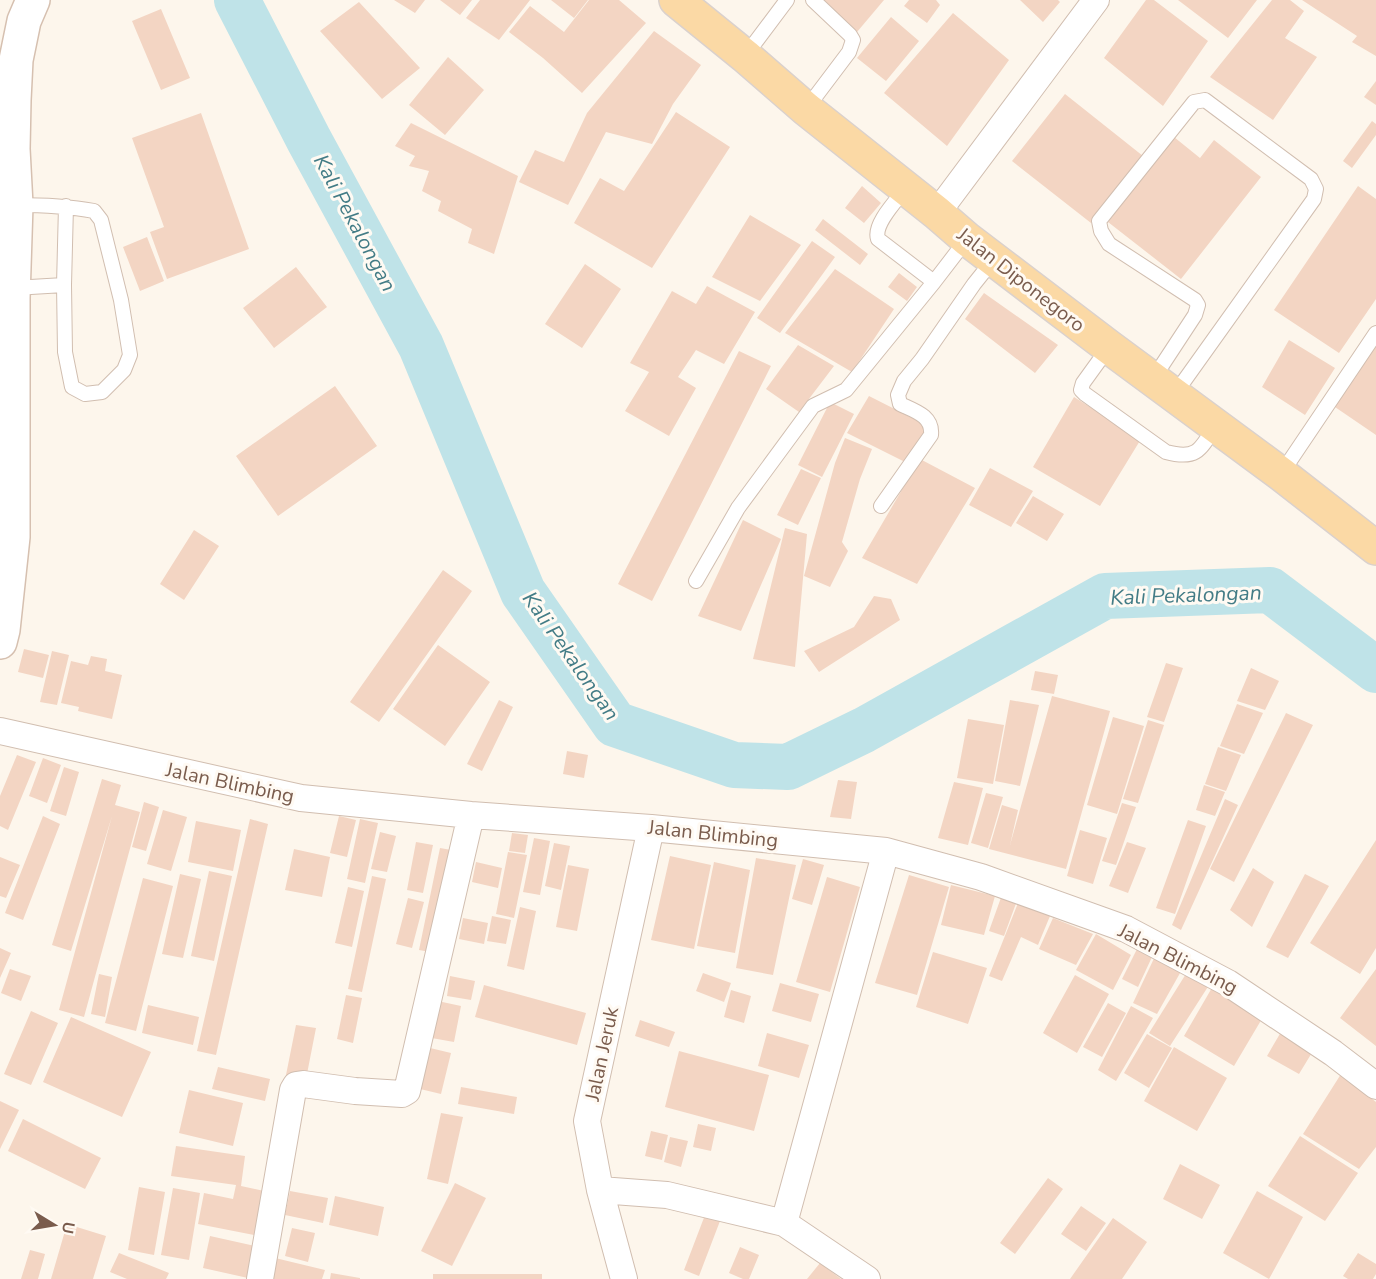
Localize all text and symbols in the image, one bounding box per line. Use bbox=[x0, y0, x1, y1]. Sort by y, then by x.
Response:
water label: Kali Pekalongan bbox=[307, 150, 403, 296]
street label: Jalan Diponegoro bbox=[951, 221, 1091, 338]
water label: Kali Pekalongan bbox=[1110, 578, 1262, 612]
water label: Kali Pekalongan bbox=[516, 586, 626, 726]
street label: Jalan Blimbing bbox=[162, 756, 297, 810]
street label: Jalan Blimbing bbox=[646, 814, 779, 854]
street label: Jalan Blimbing bbox=[1113, 917, 1242, 1001]
street label: Jalan Jeruk bbox=[579, 1003, 625, 1105]
north arrow bbox=[24, 1195, 84, 1255]
text: U bbox=[56, 1220, 80, 1236]

